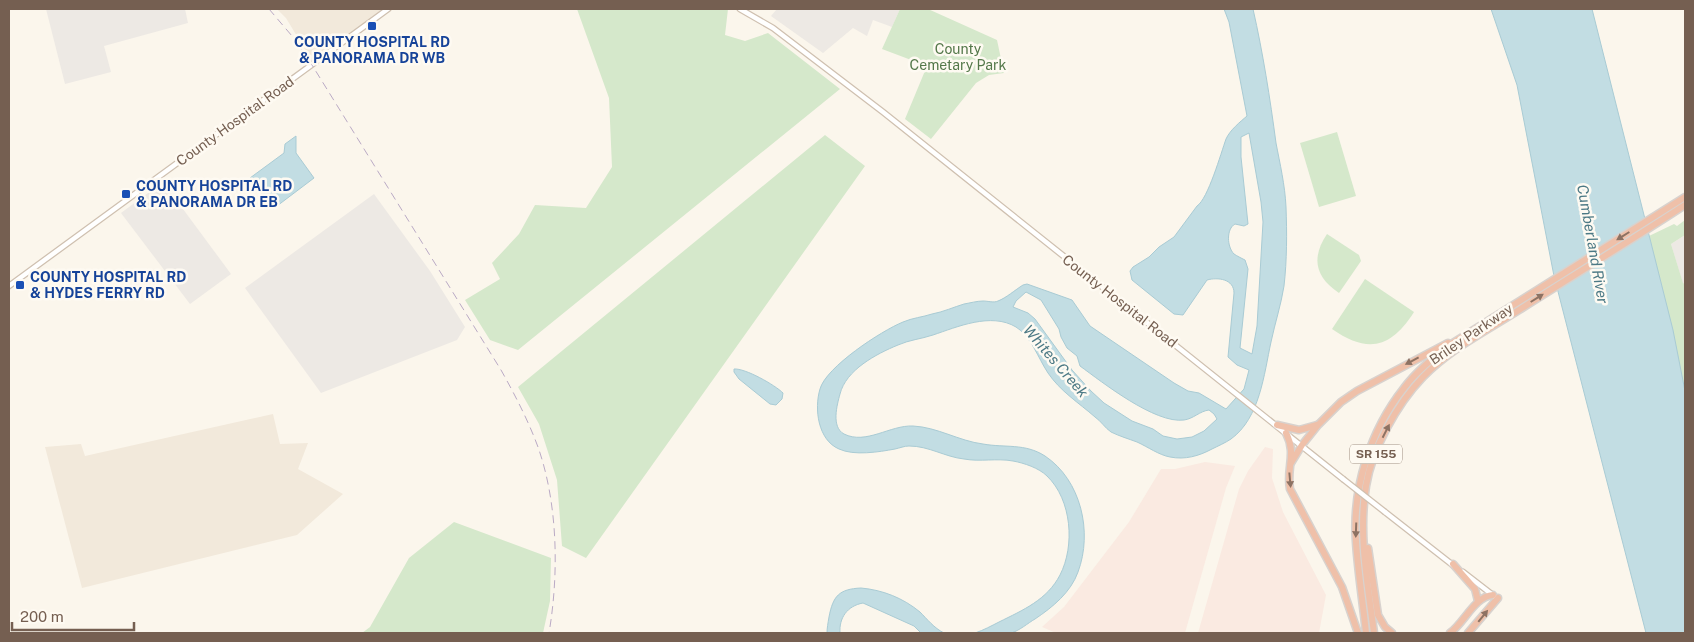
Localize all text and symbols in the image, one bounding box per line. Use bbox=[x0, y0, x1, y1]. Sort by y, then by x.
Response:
marker: COUNTY HOSPITAL RD & PANORAMA DR WB bbox=[366, 20, 378, 32]
place label: COUNTY HOSPITAL RD & PANORAMA DR WB bbox=[294, 34, 450, 66]
park label: County Cemetary Park bbox=[910, 41, 1007, 73]
street label: County Hospital Road bbox=[173, 73, 297, 169]
place label: COUNTY HOSPITAL RD & PANORAMA DR EB bbox=[136, 178, 292, 210]
water label: Cumberland River bbox=[1574, 183, 1612, 305]
marker: COUNTY HOSPITAL RD & PANORAMA DR EB bbox=[120, 188, 132, 200]
one-way arrow bbox=[1616, 232, 1629, 241]
street label: County Hospital Road bbox=[1059, 251, 1181, 351]
place label: COUNTY HOSPITAL RD & HYDES FERRY RD bbox=[30, 269, 186, 301]
marker: COUNTY HOSPITAL RD & HYDES FERRY RD bbox=[14, 279, 26, 291]
one-way arrow bbox=[1531, 294, 1544, 303]
street label: Briley Parkway bbox=[1426, 300, 1516, 368]
water label: Whites Creek bbox=[1020, 321, 1093, 401]
one-way arrow bbox=[1405, 357, 1419, 365]
one-way arrow bbox=[1382, 424, 1390, 439]
road number: SR 155 bbox=[1350, 444, 1402, 464]
one-way arrow bbox=[1286, 473, 1294, 489]
one-way arrow bbox=[1352, 522, 1360, 538]
scale bar bbox=[12, 600, 135, 632]
text: 200 m bbox=[20, 608, 64, 625]
one-way arrow bbox=[1477, 610, 1489, 622]

